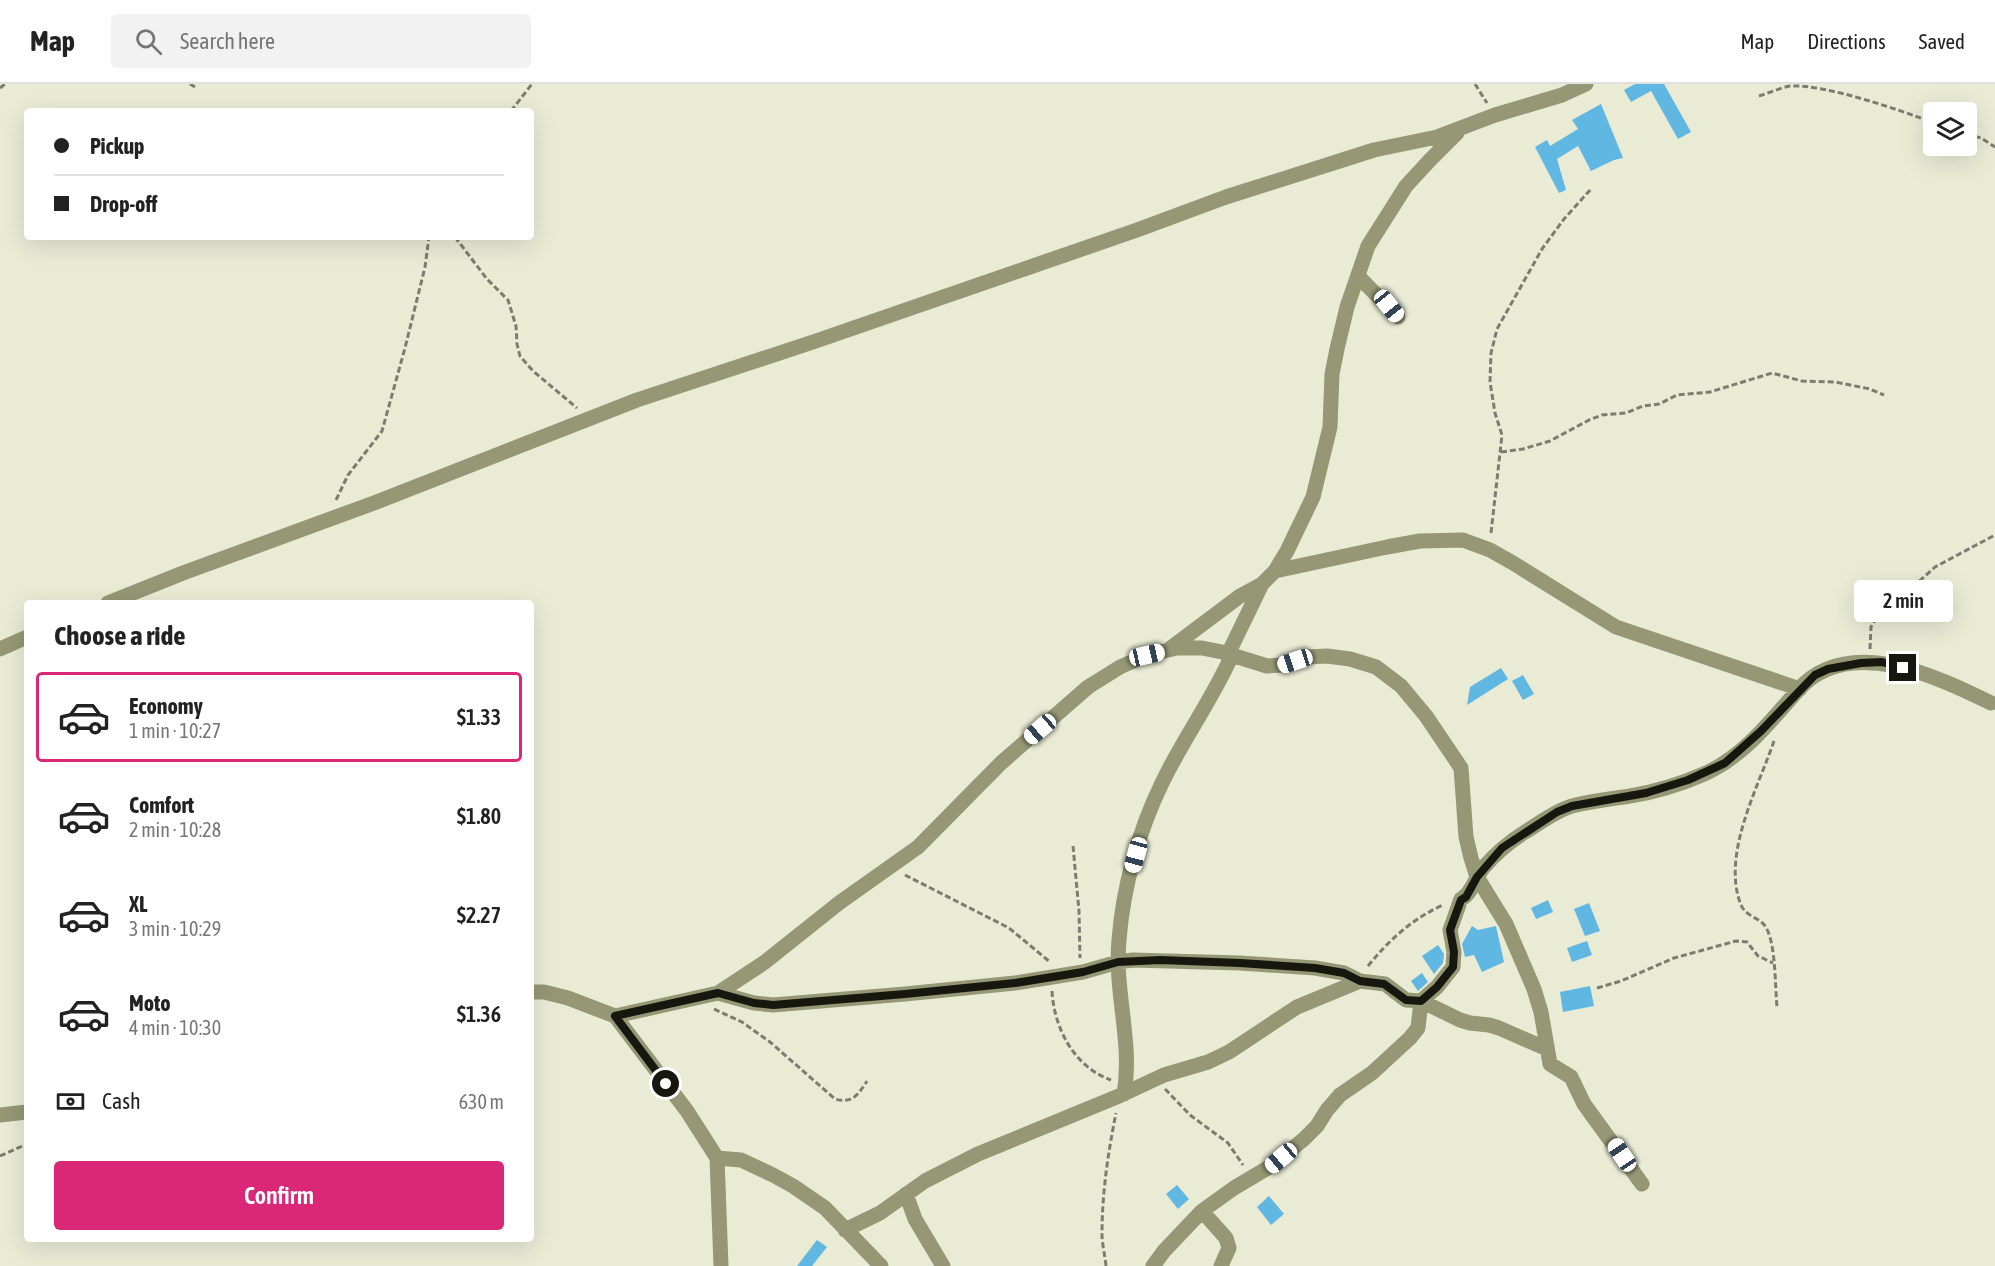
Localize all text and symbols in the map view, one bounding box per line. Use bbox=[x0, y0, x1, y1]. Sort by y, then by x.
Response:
search box bbox=[111, 14, 531, 68]
text: Map bbox=[30, 25, 75, 57]
icon: search bbox=[132, 25, 165, 58]
text: Search here bbox=[180, 28, 275, 54]
text: Map bbox=[1740, 29, 1774, 53]
text: Directions bbox=[1807, 29, 1886, 53]
text: Saved bbox=[1919, 29, 1965, 53]
map controls bbox=[1923, 102, 1977, 156]
button: layers bbox=[1923, 102, 1977, 156]
text: Pickup bbox=[90, 133, 145, 159]
text: Drop-off bbox=[90, 191, 157, 217]
car bbox=[1371, 286, 1407, 326]
callout: 2 min bbox=[1854, 581, 1952, 623]
text: 2 min bbox=[1883, 589, 1924, 612]
text: Choose a ride bbox=[54, 620, 186, 651]
car bbox=[1127, 642, 1167, 668]
car bbox=[1275, 647, 1315, 675]
route end bbox=[1889, 654, 1916, 681]
icon: car bbox=[57, 690, 111, 744]
text: Economy bbox=[129, 693, 203, 719]
text: $1.33 bbox=[457, 704, 501, 730]
car bbox=[1021, 710, 1059, 748]
text: 1 min · 10:27 bbox=[129, 719, 221, 742]
icon: car bbox=[57, 789, 111, 843]
text: Comfort bbox=[129, 792, 194, 818]
text: $1.80 bbox=[457, 803, 501, 829]
text: 2 min · 10:28 bbox=[129, 818, 221, 841]
car bbox=[1123, 835, 1149, 875]
icon: car bbox=[57, 888, 111, 942]
text: XL bbox=[129, 891, 147, 917]
text: $2.27 bbox=[457, 902, 501, 928]
text: 3 min · 10:29 bbox=[129, 917, 221, 940]
icon: car bbox=[57, 987, 111, 1041]
text: Moto bbox=[129, 990, 171, 1016]
text: $1.36 bbox=[457, 1001, 501, 1027]
text: 4 min · 10:30 bbox=[129, 1016, 221, 1039]
route start bbox=[652, 1070, 679, 1097]
icon: cash bbox=[54, 1085, 87, 1118]
text: Cash bbox=[102, 1088, 141, 1114]
text: 630 m bbox=[459, 1090, 504, 1113]
car bbox=[1604, 1135, 1640, 1175]
car bbox=[1261, 1140, 1301, 1176]
button: Confirm bbox=[54, 1161, 504, 1230]

